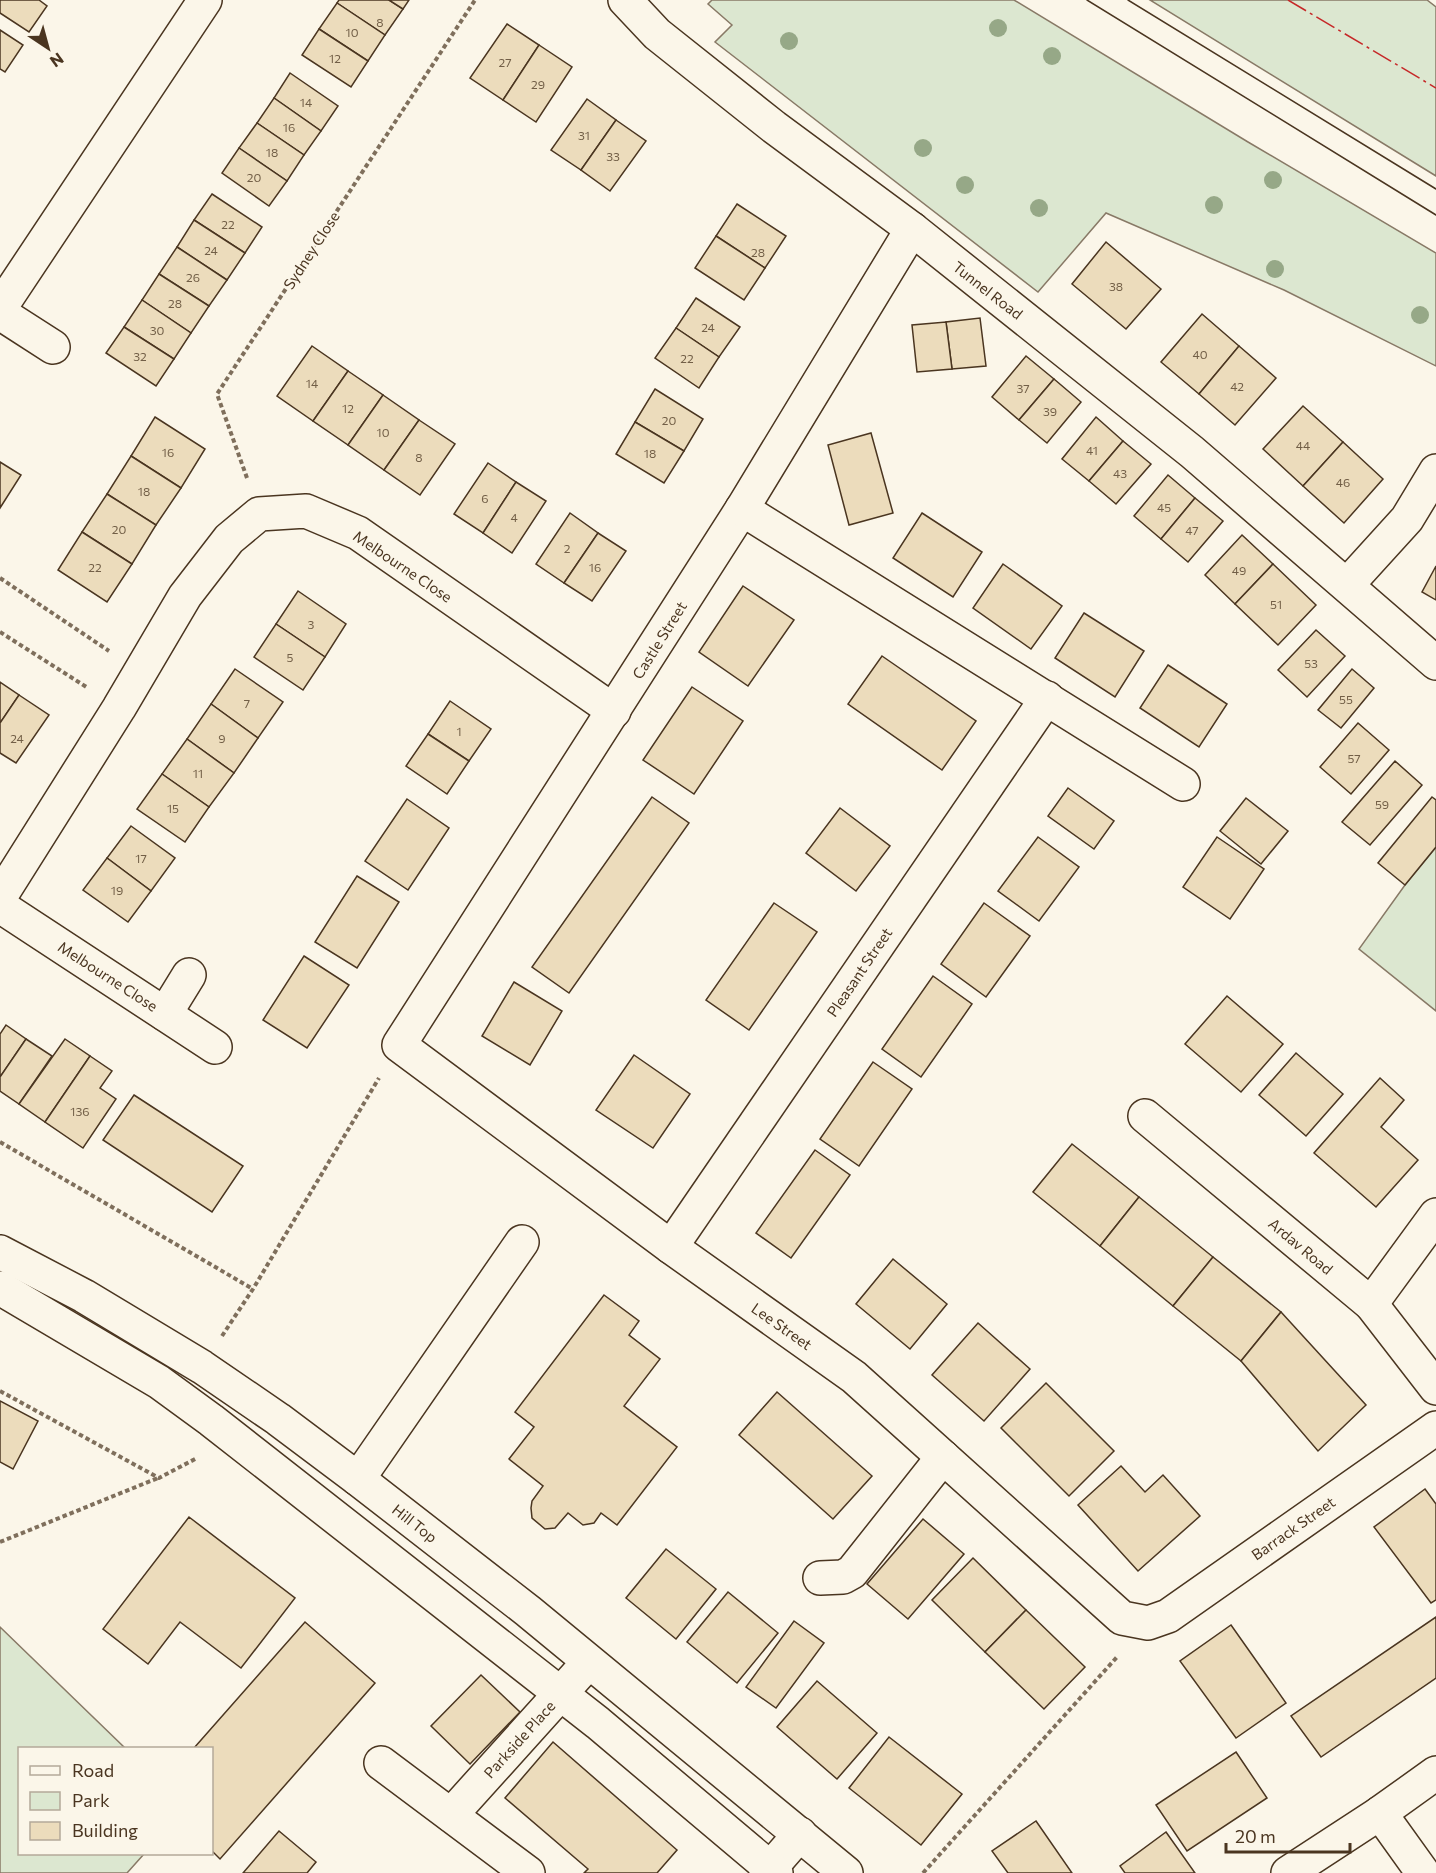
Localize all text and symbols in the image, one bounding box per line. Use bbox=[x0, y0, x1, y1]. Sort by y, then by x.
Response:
house number: 8 bbox=[376, 15, 384, 29]
north arrow bbox=[18, 18, 78, 78]
house number: 10 bbox=[346, 25, 359, 39]
text: N bbox=[47, 49, 68, 72]
house number: 12 bbox=[329, 51, 341, 65]
house number: 27 bbox=[499, 55, 511, 69]
house number: 29 bbox=[531, 77, 545, 91]
house number: 14 bbox=[300, 95, 312, 109]
house number: 16 bbox=[283, 120, 295, 134]
house number: 31 bbox=[578, 128, 590, 142]
house number: 18 bbox=[266, 145, 278, 159]
house number: 33 bbox=[606, 149, 620, 163]
house number: 20 bbox=[247, 170, 261, 184]
street label: Sydney Close bbox=[279, 208, 343, 292]
house number: 22 bbox=[221, 217, 235, 231]
house number: 24 bbox=[204, 243, 218, 257]
house number: 28 bbox=[751, 245, 765, 259]
street label: Tunnel Road bbox=[950, 257, 1026, 323]
house number: 26 bbox=[186, 270, 200, 284]
house number: 38 bbox=[1109, 279, 1123, 293]
house number: 28 bbox=[168, 296, 182, 310]
house number: 24 bbox=[701, 320, 715, 334]
house number: 30 bbox=[150, 323, 165, 337]
house number: 40 bbox=[1192, 347, 1208, 361]
house number: 32 bbox=[133, 349, 147, 363]
house number: 22 bbox=[680, 351, 694, 365]
house number: 14 bbox=[306, 376, 318, 390]
house number: 42 bbox=[1230, 379, 1244, 393]
house number: 37 bbox=[1016, 381, 1030, 395]
house number: 12 bbox=[342, 401, 354, 415]
house number: 39 bbox=[1043, 404, 1057, 418]
house number: 20 bbox=[662, 413, 676, 427]
house number: 10 bbox=[377, 425, 390, 439]
house number: 44 bbox=[1296, 438, 1310, 452]
house number: 41 bbox=[1086, 443, 1098, 457]
house number: 16 bbox=[162, 445, 174, 459]
house number: 18 bbox=[644, 446, 656, 460]
house number: 8 bbox=[415, 450, 423, 464]
house number: 43 bbox=[1113, 466, 1127, 480]
house number: 46 bbox=[1336, 475, 1350, 489]
house number: 18 bbox=[138, 484, 150, 498]
house number: 6 bbox=[481, 491, 489, 505]
house number: 45 bbox=[1157, 500, 1171, 514]
house number: 4 bbox=[510, 510, 518, 524]
house number: 20 bbox=[112, 522, 126, 536]
house number: 47 bbox=[1185, 523, 1199, 537]
street label: Melbourne Close bbox=[350, 526, 456, 606]
house number: 2 bbox=[564, 541, 571, 555]
house number: 22 bbox=[88, 560, 102, 574]
house number: 16 bbox=[589, 560, 601, 574]
house number: 49 bbox=[1232, 563, 1246, 577]
house number: 51 bbox=[1270, 597, 1282, 611]
street label: Castle Street bbox=[628, 598, 690, 682]
house number: 3 bbox=[308, 617, 315, 631]
house number: 5 bbox=[287, 650, 294, 664]
house number: 53 bbox=[1304, 656, 1318, 670]
house number: 55 bbox=[1339, 692, 1353, 706]
house number: 7 bbox=[244, 696, 250, 710]
house number: 1 bbox=[456, 724, 462, 738]
house number: 24 bbox=[10, 731, 24, 745]
house number: 9 bbox=[218, 731, 226, 745]
house number: 57 bbox=[1347, 751, 1361, 765]
house number: 11 bbox=[193, 766, 203, 780]
house number: 59 bbox=[1375, 797, 1389, 811]
house number: 15 bbox=[167, 801, 179, 815]
house number: 17 bbox=[135, 851, 147, 865]
house number: 19 bbox=[111, 883, 123, 897]
street label: Pleasant Street bbox=[823, 924, 895, 1020]
street label: Melbourne Close bbox=[55, 937, 161, 1015]
house number: 136 bbox=[70, 1104, 90, 1118]
street label: Ardav Road bbox=[1265, 1214, 1337, 1278]
street label: Lee Street bbox=[748, 1299, 816, 1353]
street label: Barrack Street bbox=[1248, 1493, 1338, 1563]
street label: Hill Top bbox=[389, 1500, 441, 1546]
street label: Parkside Place bbox=[480, 1697, 559, 1781]
legend bbox=[18, 1747, 213, 1855]
text: Road bbox=[72, 1759, 114, 1781]
text: Park bbox=[72, 1789, 110, 1811]
scale bar bbox=[1226, 1816, 1350, 1854]
text: Building bbox=[72, 1819, 138, 1841]
text: 20 m bbox=[1235, 1825, 1276, 1847]

